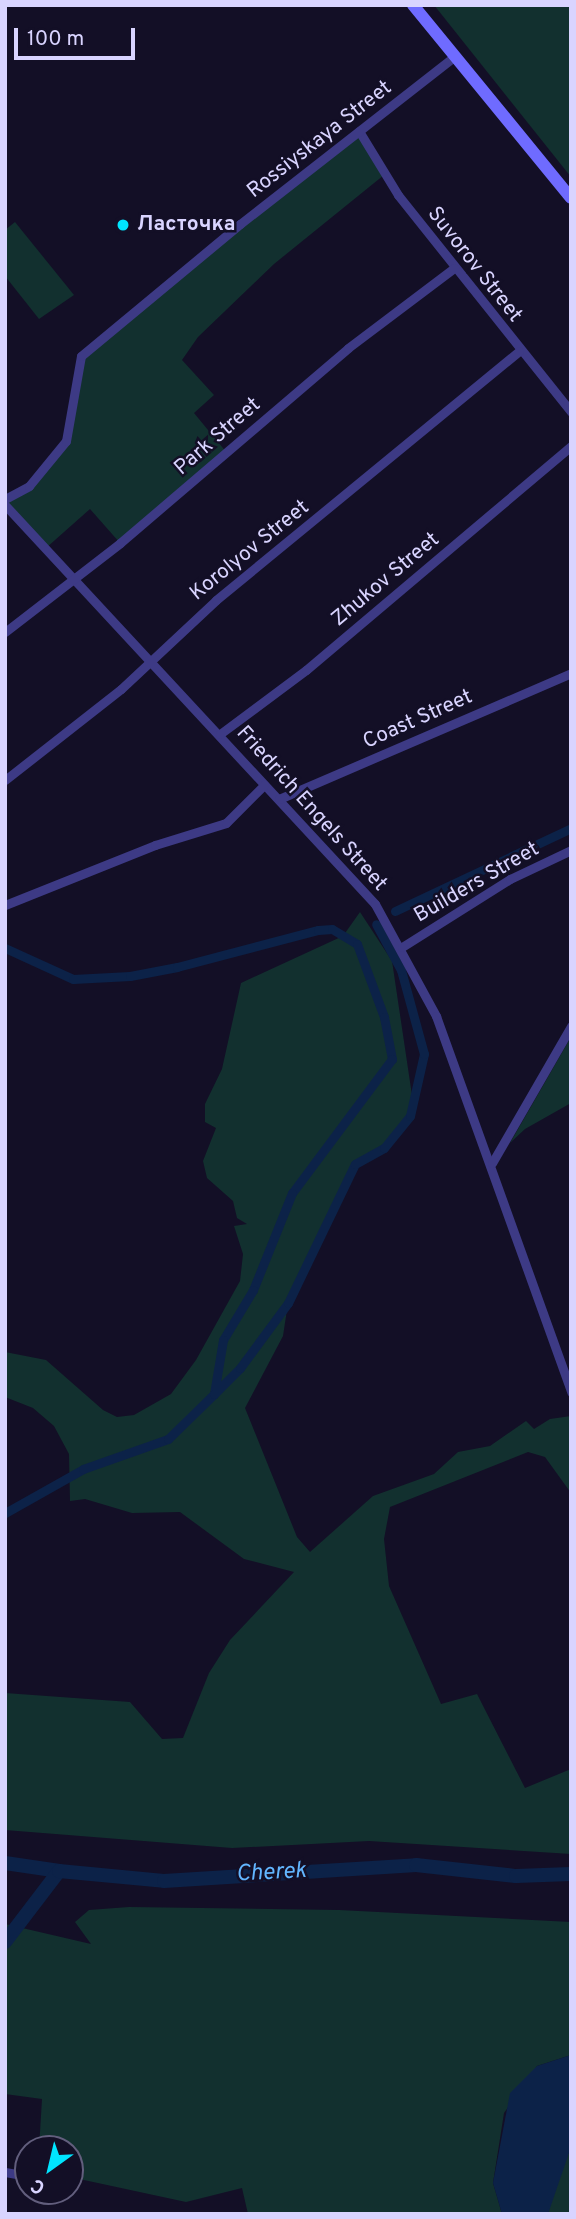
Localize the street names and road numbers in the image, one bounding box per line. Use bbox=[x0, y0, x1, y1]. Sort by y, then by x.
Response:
street label: Rossiyskaya Street bbox=[243, 76, 397, 204]
street label: Suvorov Street bbox=[421, 202, 527, 328]
street label: Park Street bbox=[170, 393, 266, 481]
street label: Korolyov Street bbox=[185, 495, 315, 607]
street label: Zhukov Street bbox=[327, 528, 445, 632]
street label: Coast Street bbox=[359, 685, 477, 755]
street label: Friedrich Engels Street bbox=[230, 721, 392, 897]
street label: Builders Street bbox=[410, 837, 544, 929]

